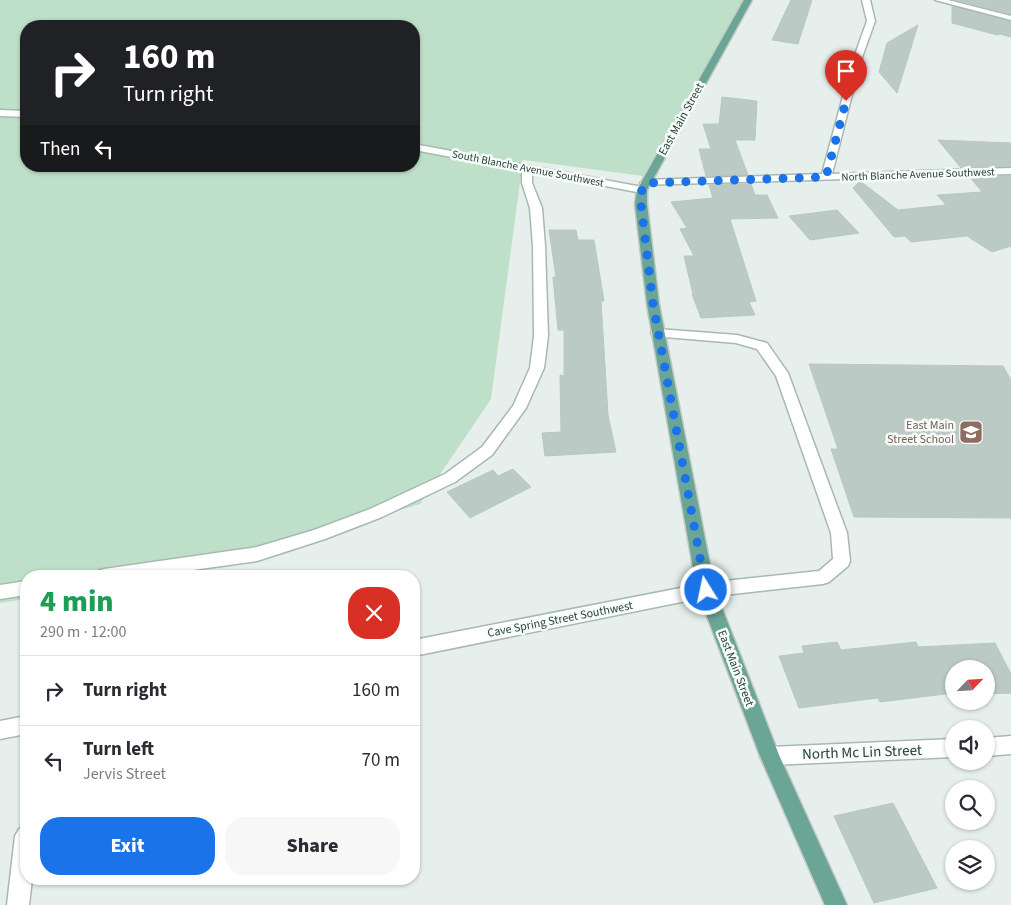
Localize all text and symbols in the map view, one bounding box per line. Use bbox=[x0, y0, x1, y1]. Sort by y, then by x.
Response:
text: 160 m bbox=[123, 32, 215, 82]
icon: right bbox=[40, 40, 105, 105]
pin bbox=[825, 50, 867, 101]
icon: arrive bbox=[832, 57, 860, 85]
text: Turn right bbox=[123, 78, 213, 110]
street label: East Main Street bbox=[655, 80, 708, 159]
icon: left bbox=[90, 135, 118, 163]
text: Then bbox=[40, 136, 80, 163]
street label: South Blanche Avenue Southwest bbox=[451, 146, 605, 191]
street label: North Blanche Avenue Southwest bbox=[841, 164, 995, 185]
place label: East Main Street School bbox=[887, 417, 954, 448]
school or university icon: East Main Street School bbox=[958, 419, 984, 445]
position arrow bbox=[679, 563, 731, 615]
text: 4 min bbox=[40, 580, 114, 623]
button: close bbox=[348, 587, 400, 639]
street label: Cave Spring Street Southwest bbox=[486, 597, 634, 642]
text: 290 m · 12:00 bbox=[40, 621, 127, 643]
street label: East Main Street bbox=[713, 628, 758, 709]
north arrow bbox=[945, 660, 995, 710]
map controls bbox=[945, 660, 995, 890]
icon: right bbox=[40, 677, 68, 705]
text: Turn right bbox=[83, 677, 167, 704]
text: 160 m bbox=[352, 677, 400, 704]
button: sound bbox=[945, 720, 995, 770]
text: Turn left bbox=[83, 736, 154, 763]
street label: North Mc Lin Street bbox=[802, 740, 922, 765]
icon: left bbox=[40, 747, 68, 775]
text: 70 m bbox=[362, 747, 400, 774]
text: Jervis Street bbox=[83, 763, 166, 785]
button: search bbox=[945, 780, 995, 830]
button: Exit bbox=[40, 817, 215, 875]
button: Share bbox=[225, 817, 400, 875]
button: layers bbox=[945, 840, 995, 890]

